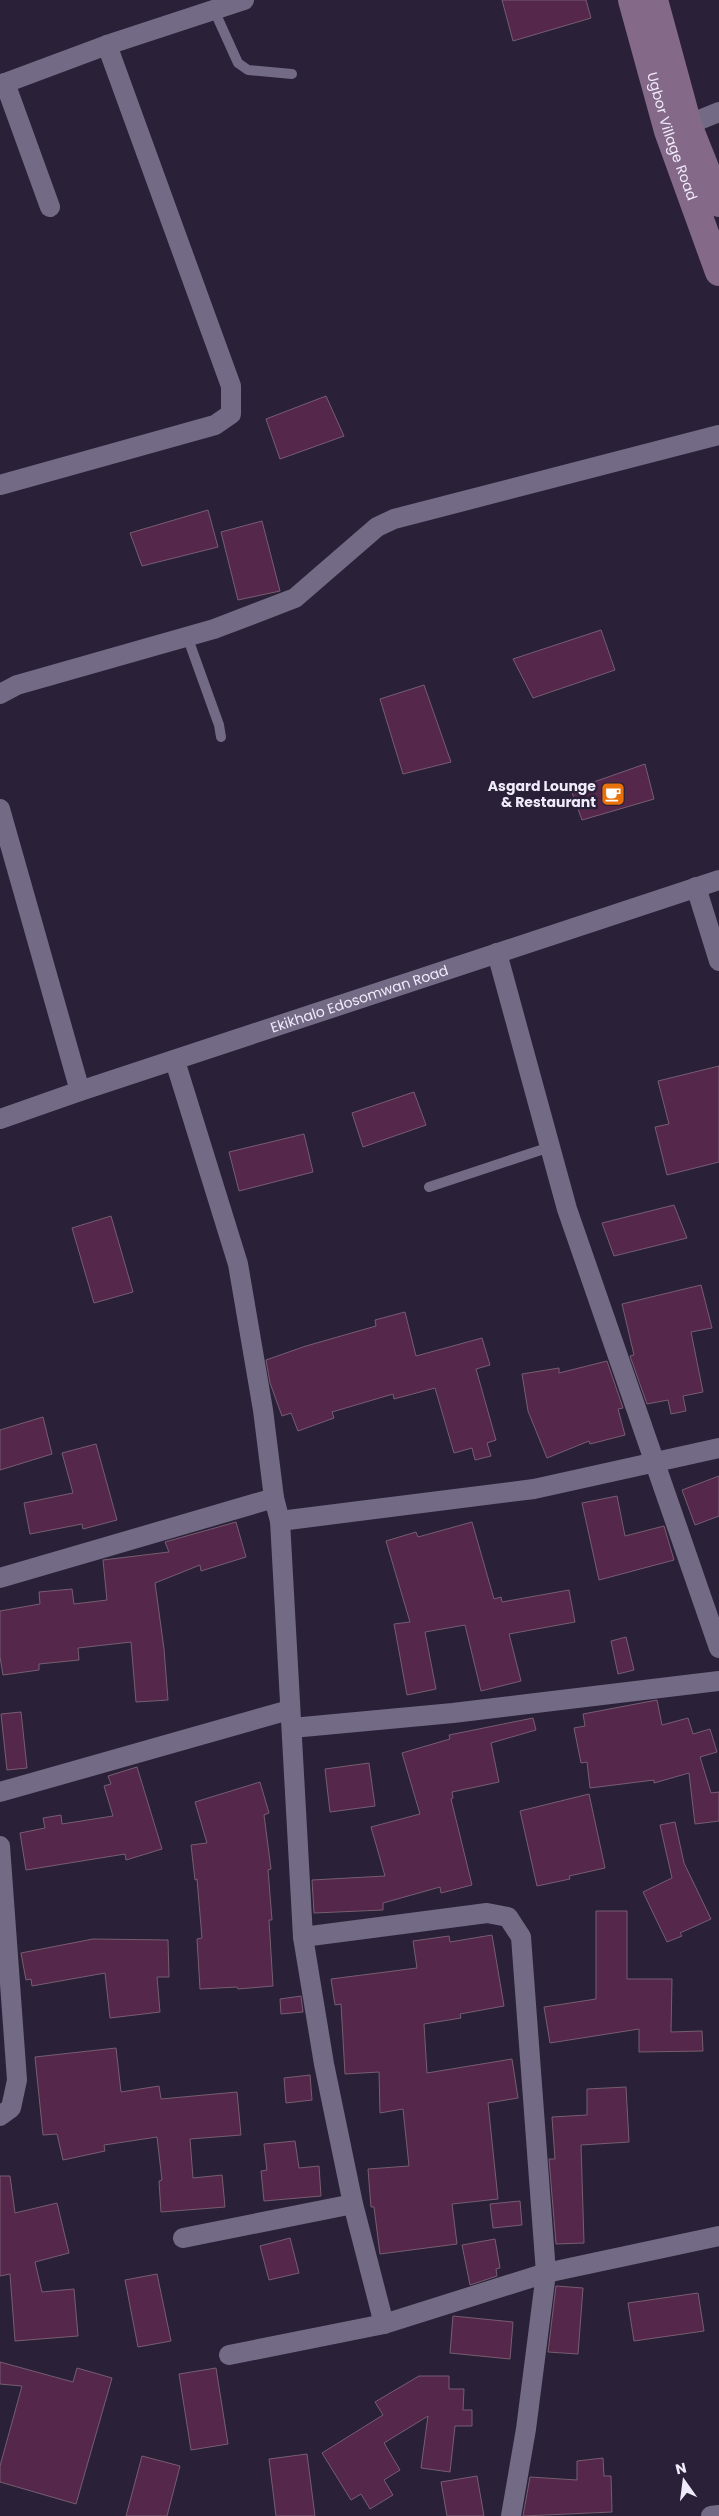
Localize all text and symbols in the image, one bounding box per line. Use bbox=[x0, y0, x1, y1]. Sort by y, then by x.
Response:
street label: Ugbor Village Road bbox=[642, 70, 702, 203]
place label: Asgard Lounge & Restaurant bbox=[488, 776, 596, 812]
cafe icon: Asgard Lounge & Restaurant bbox=[600, 781, 626, 807]
street label: Ekikhalo Edosomwan Road bbox=[268, 960, 451, 1037]
north arrow bbox=[659, 2456, 709, 2506]
text: N bbox=[673, 2457, 688, 2479]

